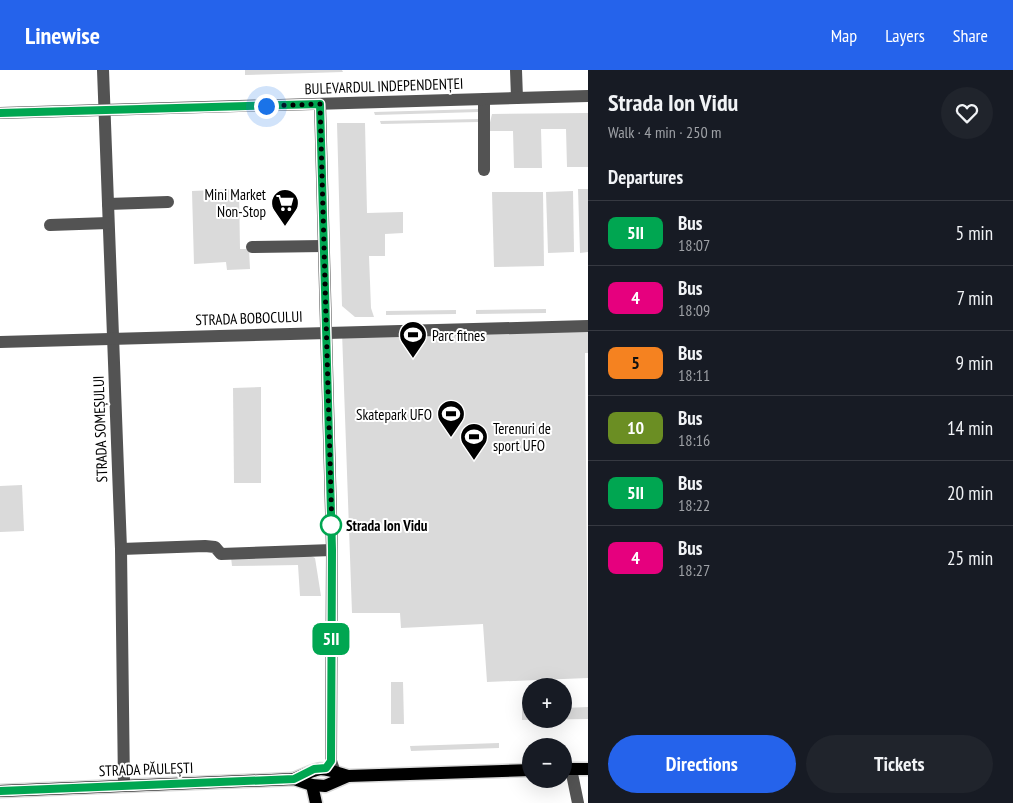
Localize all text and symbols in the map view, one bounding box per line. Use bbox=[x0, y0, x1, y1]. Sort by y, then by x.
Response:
text: Linewise bbox=[25, 20, 100, 51]
text: Map bbox=[831, 24, 857, 47]
text: Layers bbox=[885, 24, 925, 47]
text: Share bbox=[953, 24, 988, 47]
street label: BULEVARDUL INDEPENDENȚEI bbox=[304, 74, 464, 98]
text: Strada Ion Vidu bbox=[608, 87, 738, 118]
button: heart bbox=[941, 87, 993, 139]
your location bbox=[254, 94, 279, 119]
text: Walk · 4 min · 250 m bbox=[608, 122, 721, 142]
text: Departures bbox=[608, 165, 683, 189]
place label: Mini Market Non-Stop bbox=[205, 185, 266, 221]
supermarket icon: Mini Market Non-Stop bbox=[270, 188, 300, 227]
text: Bus bbox=[678, 211, 702, 235]
text: 5II bbox=[627, 221, 644, 244]
text: 5 min bbox=[956, 221, 993, 245]
text: 18:07 bbox=[678, 235, 710, 255]
text: Bus bbox=[678, 276, 702, 300]
text: 4 bbox=[631, 286, 640, 309]
text: 7 min bbox=[956, 286, 993, 310]
text: 18:09 bbox=[678, 300, 710, 320]
street label: STRADA BOBOCULUI bbox=[195, 307, 303, 329]
sports icon: Parc fitnes bbox=[398, 320, 428, 359]
place label: Parc fitnes bbox=[432, 326, 485, 345]
text: Bus bbox=[678, 341, 702, 365]
text: 5 bbox=[631, 351, 640, 374]
text: 9 min bbox=[956, 351, 993, 375]
text: 18:11 bbox=[678, 365, 710, 385]
street label: STRADA SOMEȘULUI bbox=[89, 375, 111, 483]
sports icon: Skatepark UFO bbox=[436, 399, 466, 438]
place label: Skatepark UFO bbox=[356, 405, 432, 424]
text: Bus bbox=[678, 406, 702, 430]
text: 10 bbox=[627, 416, 644, 439]
text: 14 min bbox=[947, 416, 993, 440]
place label: Terenuri de sport UFO bbox=[493, 419, 551, 455]
sports icon: Terenuri de sport UFO bbox=[459, 422, 489, 461]
text: 18:16 bbox=[678, 430, 710, 450]
text: Bus bbox=[678, 471, 702, 495]
text: 5II bbox=[627, 481, 644, 504]
text: 20 min bbox=[947, 481, 993, 505]
text: 18:22 bbox=[678, 495, 710, 515]
marker: Strada Ion Vidu bbox=[320, 514, 342, 536]
place label: Strada Ion Vidu bbox=[346, 516, 428, 535]
text: Bus bbox=[678, 536, 702, 560]
text: 4 bbox=[631, 546, 640, 569]
text: 25 min bbox=[947, 546, 993, 570]
text: 18:27 bbox=[678, 560, 710, 580]
line badge: 5II bbox=[302, 623, 360, 655]
text: 5II bbox=[322, 627, 340, 650]
map controls bbox=[522, 678, 572, 788]
button: + bbox=[522, 678, 572, 728]
button: Directions bbox=[608, 735, 796, 793]
button: Tickets bbox=[806, 735, 993, 793]
button: − bbox=[522, 738, 572, 788]
street label: STRADA PĂULEȘTI bbox=[98, 758, 194, 780]

